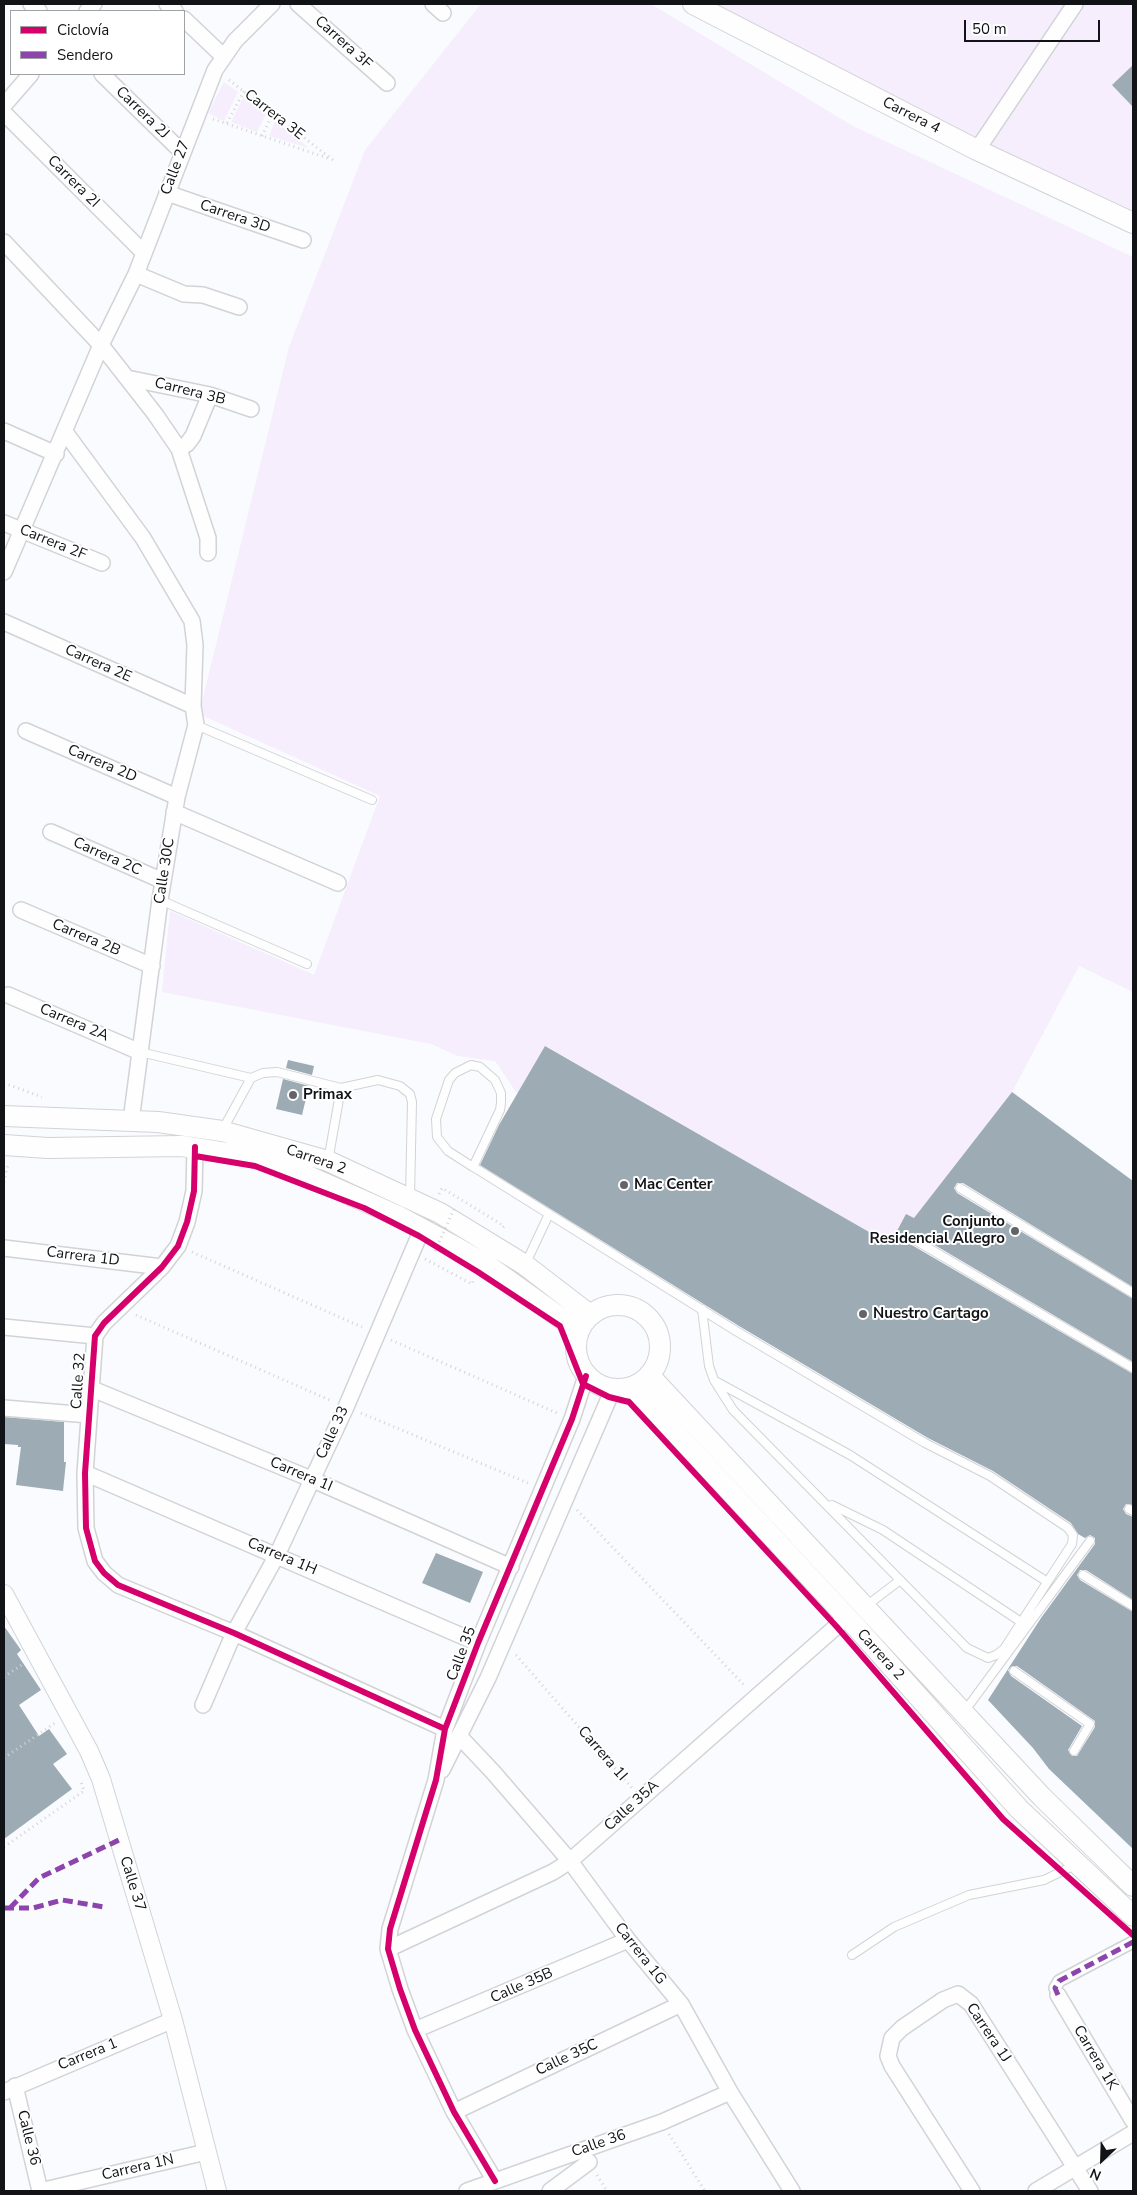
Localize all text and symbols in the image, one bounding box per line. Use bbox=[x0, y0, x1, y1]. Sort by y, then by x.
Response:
legend bbox=[10, 10, 185, 75]
scale bar bbox=[967, 10, 1103, 42]
street label: Carrera 3F bbox=[311, 13, 375, 73]
text: 50 m bbox=[972, 19, 1007, 39]
text: Ciclovía bbox=[57, 20, 109, 40]
text: Sendero bbox=[57, 45, 113, 65]
street label: Carrera 2J bbox=[112, 83, 172, 143]
street label: Carrera 3E bbox=[240, 86, 308, 144]
street label: Carrera 4 bbox=[879, 94, 943, 138]
street label: Calle 27 bbox=[157, 138, 195, 198]
street label: Carrera 2I bbox=[43, 152, 103, 212]
street label: Carrera 3D bbox=[197, 197, 273, 237]
street label: Carrera 3B bbox=[153, 374, 227, 410]
street label: Carrera 2F bbox=[17, 521, 89, 565]
street label: Carrera 2E bbox=[62, 641, 134, 687]
street label: Carrera 2D bbox=[65, 741, 139, 787]
street label: Carrera 2C bbox=[70, 834, 144, 880]
street label: Calle 30C bbox=[151, 837, 179, 905]
street label: Carrera 2B bbox=[49, 916, 123, 960]
street label: Carrera 2A bbox=[37, 1000, 111, 1046]
place label: Primax bbox=[303, 1086, 352, 1104]
marker: Primax bbox=[287, 1089, 299, 1101]
street label: Carrera 2 bbox=[284, 1141, 348, 1179]
place label: Mac Center bbox=[634, 1176, 713, 1194]
marker: Mac Center bbox=[618, 1179, 630, 1191]
place label: Conjunto Residencial Allegro bbox=[870, 1213, 1005, 1248]
marker: Conjunto Residencial Allegro bbox=[1009, 1225, 1021, 1237]
street label: Carrera 1D bbox=[45, 1244, 121, 1270]
place label: Nuestro Cartago bbox=[873, 1305, 989, 1323]
marker: Nuestro Cartago bbox=[857, 1308, 869, 1320]
street label: Calle 32 bbox=[68, 1352, 90, 1410]
street label: Calle 33 bbox=[313, 1404, 353, 1462]
street label: Carrera 1I bbox=[267, 1454, 335, 1496]
street label: Carrera 1H bbox=[244, 1534, 320, 1580]
street label: Calle 35 bbox=[443, 1624, 481, 1684]
street label: Carrera 2 bbox=[852, 1626, 908, 1684]
street label: Carrera 1I bbox=[573, 1723, 631, 1785]
street label: Calle 35A bbox=[601, 1777, 663, 1835]
street label: Calle 37 bbox=[115, 1854, 149, 1914]
street label: Carrera 1G bbox=[610, 1920, 670, 1988]
street label: Calle 35B bbox=[488, 1964, 556, 2008]
street label: Carrera 1J bbox=[962, 2000, 1014, 2066]
street label: Carrera 1K bbox=[1069, 2023, 1121, 2093]
street label: Carrera 1 bbox=[56, 2035, 120, 2075]
street label: Calle 35C bbox=[533, 2036, 601, 2080]
street label: Calle 36 bbox=[12, 2108, 44, 2168]
street label: Calle 36 bbox=[569, 2126, 629, 2162]
north arrow bbox=[1077, 2135, 1127, 2185]
street label: Carrera 1N bbox=[100, 2151, 176, 2185]
text: N bbox=[1087, 2163, 1104, 2185]

